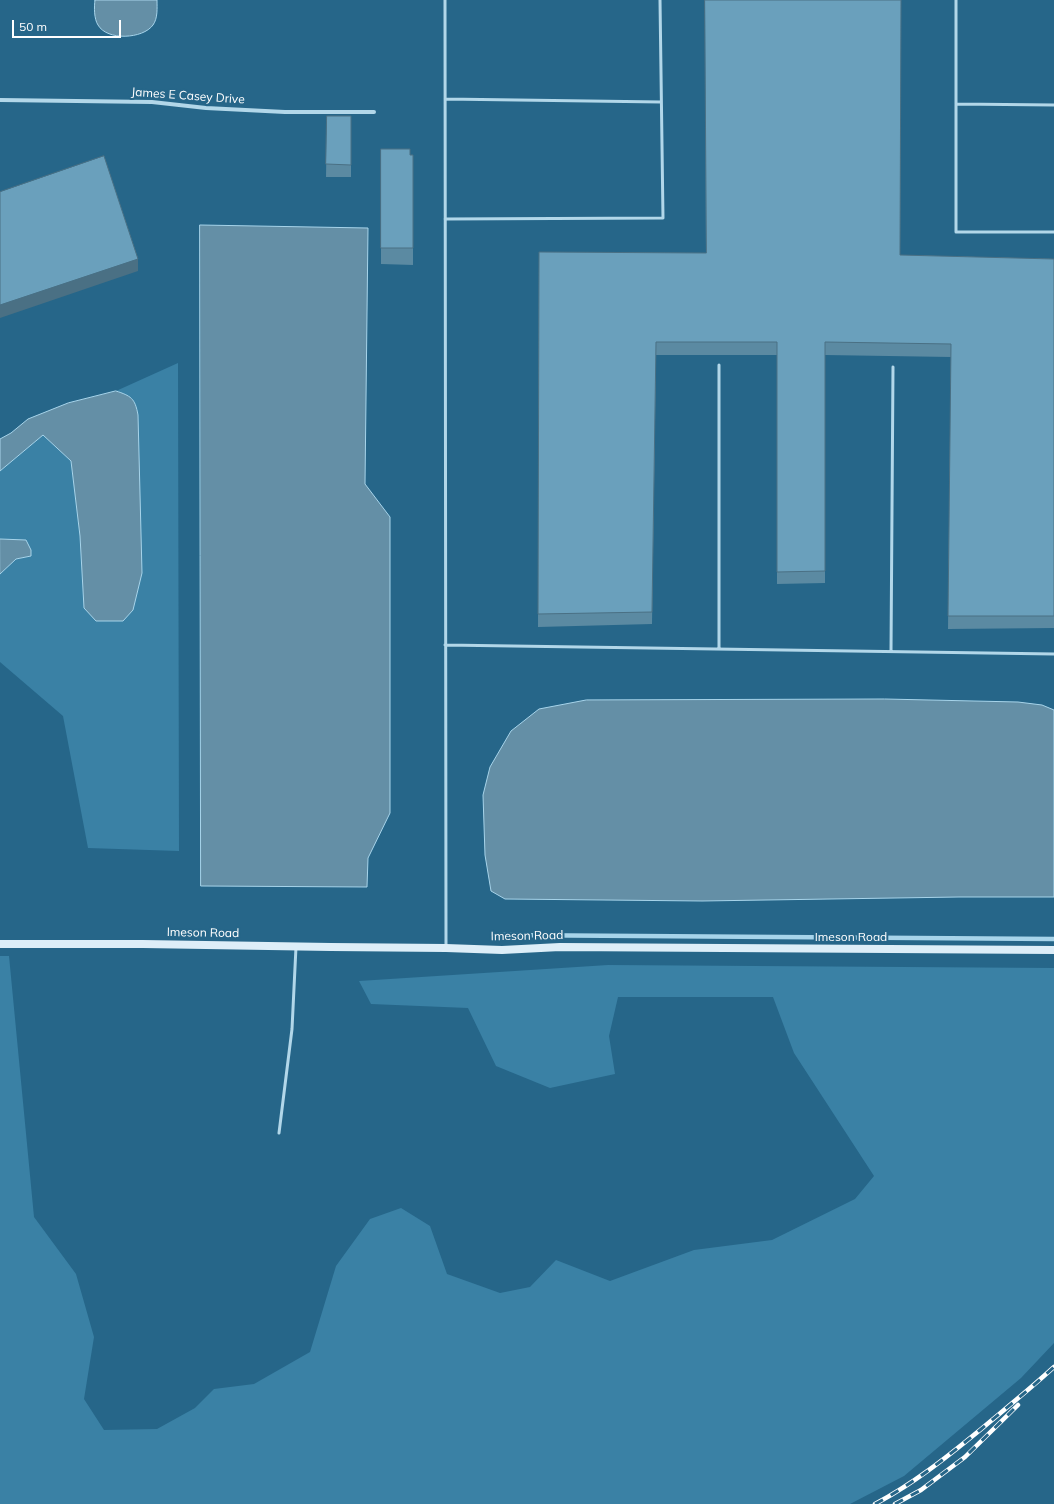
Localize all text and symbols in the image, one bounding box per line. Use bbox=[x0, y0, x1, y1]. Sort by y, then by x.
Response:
scale bar bbox=[14, 12, 123, 38]
text: 50 m bbox=[19, 19, 47, 34]
street label: James E Casey Drive bbox=[131, 85, 245, 107]
street label: Imeson Road bbox=[167, 925, 239, 941]
street label: Imeson Road bbox=[491, 928, 563, 944]
street label: Imeson Road bbox=[815, 930, 887, 944]

